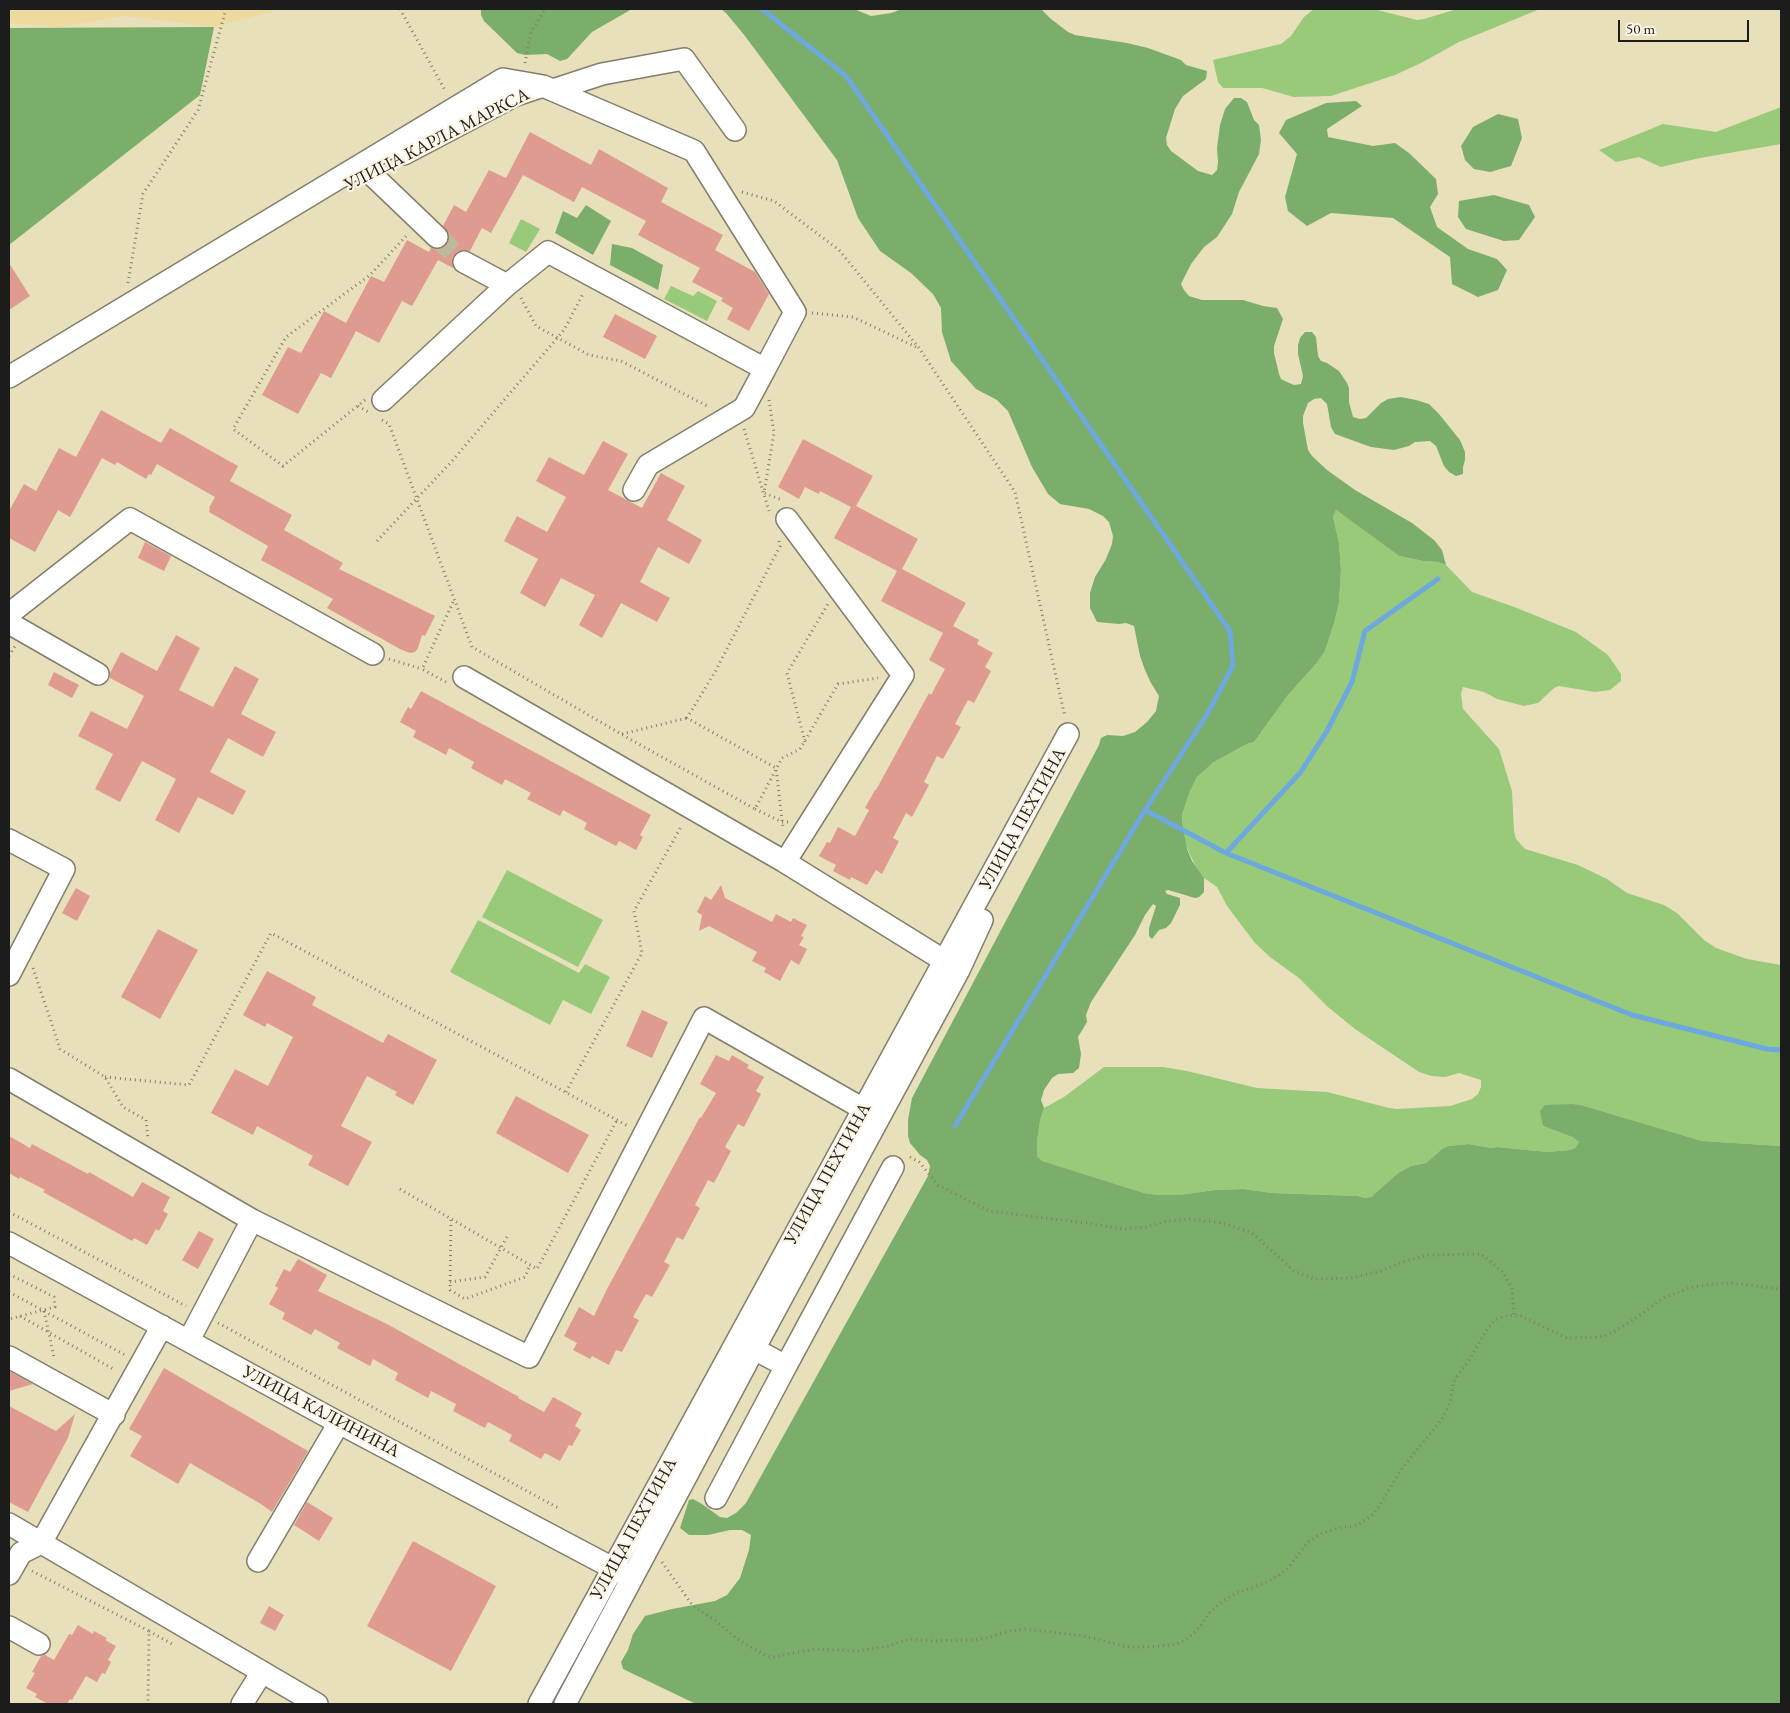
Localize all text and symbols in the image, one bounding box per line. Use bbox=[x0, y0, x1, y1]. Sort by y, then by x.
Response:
scale bar bbox=[1620, 10, 1751, 42]
text: 50 m bbox=[1626, 19, 1655, 38]
street label: УЛИЦА КАРЛА МАРКСА bbox=[341, 84, 533, 196]
street label: УЛИЦА ПЕХТИНА bbox=[975, 744, 1071, 894]
street label: УЛИЦА ПЕХТИНА bbox=[780, 1099, 876, 1249]
street label: УЛИЦА КАЛИНИНА bbox=[239, 1361, 403, 1463]
street label: УЛИЦА ПЕХТИНА bbox=[586, 1454, 682, 1604]

